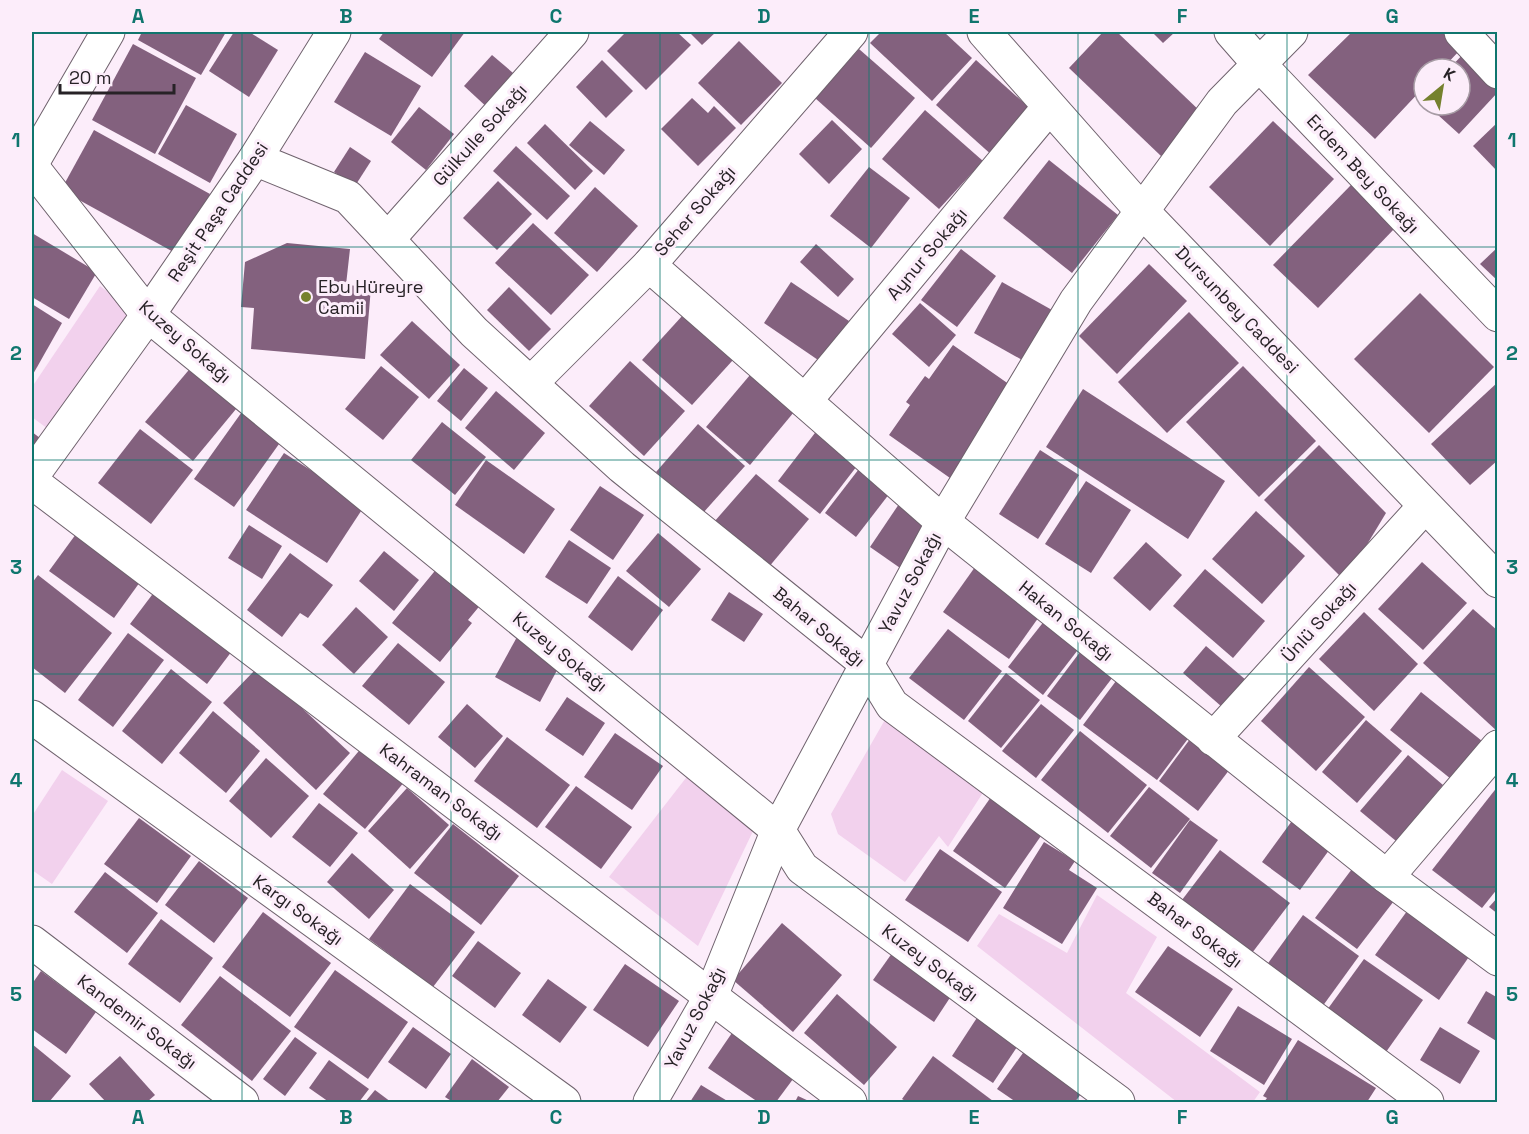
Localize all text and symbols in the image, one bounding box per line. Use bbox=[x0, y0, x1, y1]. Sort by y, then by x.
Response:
text: A bbox=[132, 3, 145, 29]
text: B bbox=[339, 3, 353, 29]
text: C bbox=[550, 3, 563, 29]
text: D bbox=[757, 3, 771, 29]
text: E bbox=[968, 3, 980, 29]
text: F bbox=[1177, 3, 1188, 29]
text: G bbox=[1385, 3, 1399, 29]
scale bar bbox=[60, 57, 174, 95]
north arrow bbox=[1412, 57, 1472, 117]
text: K bbox=[1440, 63, 1459, 86]
text: 20 m bbox=[69, 66, 112, 89]
street label: Gülkulle Sokağı bbox=[428, 79, 532, 191]
street label: Erdem Bey Sokağı bbox=[1302, 109, 1425, 238]
text: 1 bbox=[11, 127, 21, 153]
text: 1 bbox=[1507, 127, 1517, 153]
street label: Reşit Paşa Caddesi bbox=[162, 138, 273, 286]
street label: Seher Sokağı bbox=[649, 161, 740, 261]
street label: Aynur Sokağı bbox=[881, 203, 972, 304]
street label: Dursunbey Caddesi bbox=[1171, 241, 1304, 378]
place label: Ebu Hüreyre Camii bbox=[318, 275, 423, 319]
marker: Ebu Hüreyre Camii bbox=[299, 290, 313, 304]
street label: Kuzey Sokağı bbox=[134, 295, 236, 388]
text: 2 bbox=[10, 340, 22, 366]
text: 2 bbox=[1506, 340, 1518, 366]
street label: Yavuz Sokağı bbox=[873, 528, 946, 638]
text: 3 bbox=[10, 554, 22, 580]
text: 3 bbox=[1506, 554, 1518, 580]
street label: Hakan Sokağı bbox=[1014, 575, 1118, 666]
street label: Ünlü Sokağı bbox=[1276, 577, 1361, 667]
street label: Bahar Sokağı bbox=[769, 582, 870, 672]
street label: Kuzey Sokağı bbox=[508, 607, 612, 697]
street label: Kahraman Sokağı bbox=[375, 738, 507, 845]
text: 4 bbox=[10, 767, 23, 793]
text: 4 bbox=[1506, 767, 1519, 793]
street label: Kargı Sokağı bbox=[249, 869, 348, 950]
street label: Bahar Sokağı bbox=[1143, 886, 1247, 973]
street label: Kuzey Sokağı bbox=[878, 919, 983, 1006]
street label: Yavuz Sokağı bbox=[659, 963, 730, 1073]
street label: Kandemir Sokağı bbox=[73, 969, 202, 1074]
text: 5 bbox=[10, 981, 22, 1007]
text: 5 bbox=[1506, 981, 1518, 1007]
text: A bbox=[132, 1104, 145, 1130]
text: B bbox=[339, 1104, 353, 1130]
text: C bbox=[550, 1104, 563, 1130]
text: D bbox=[757, 1104, 771, 1130]
text: E bbox=[968, 1104, 980, 1130]
text: F bbox=[1177, 1104, 1188, 1130]
text: G bbox=[1385, 1104, 1399, 1130]

